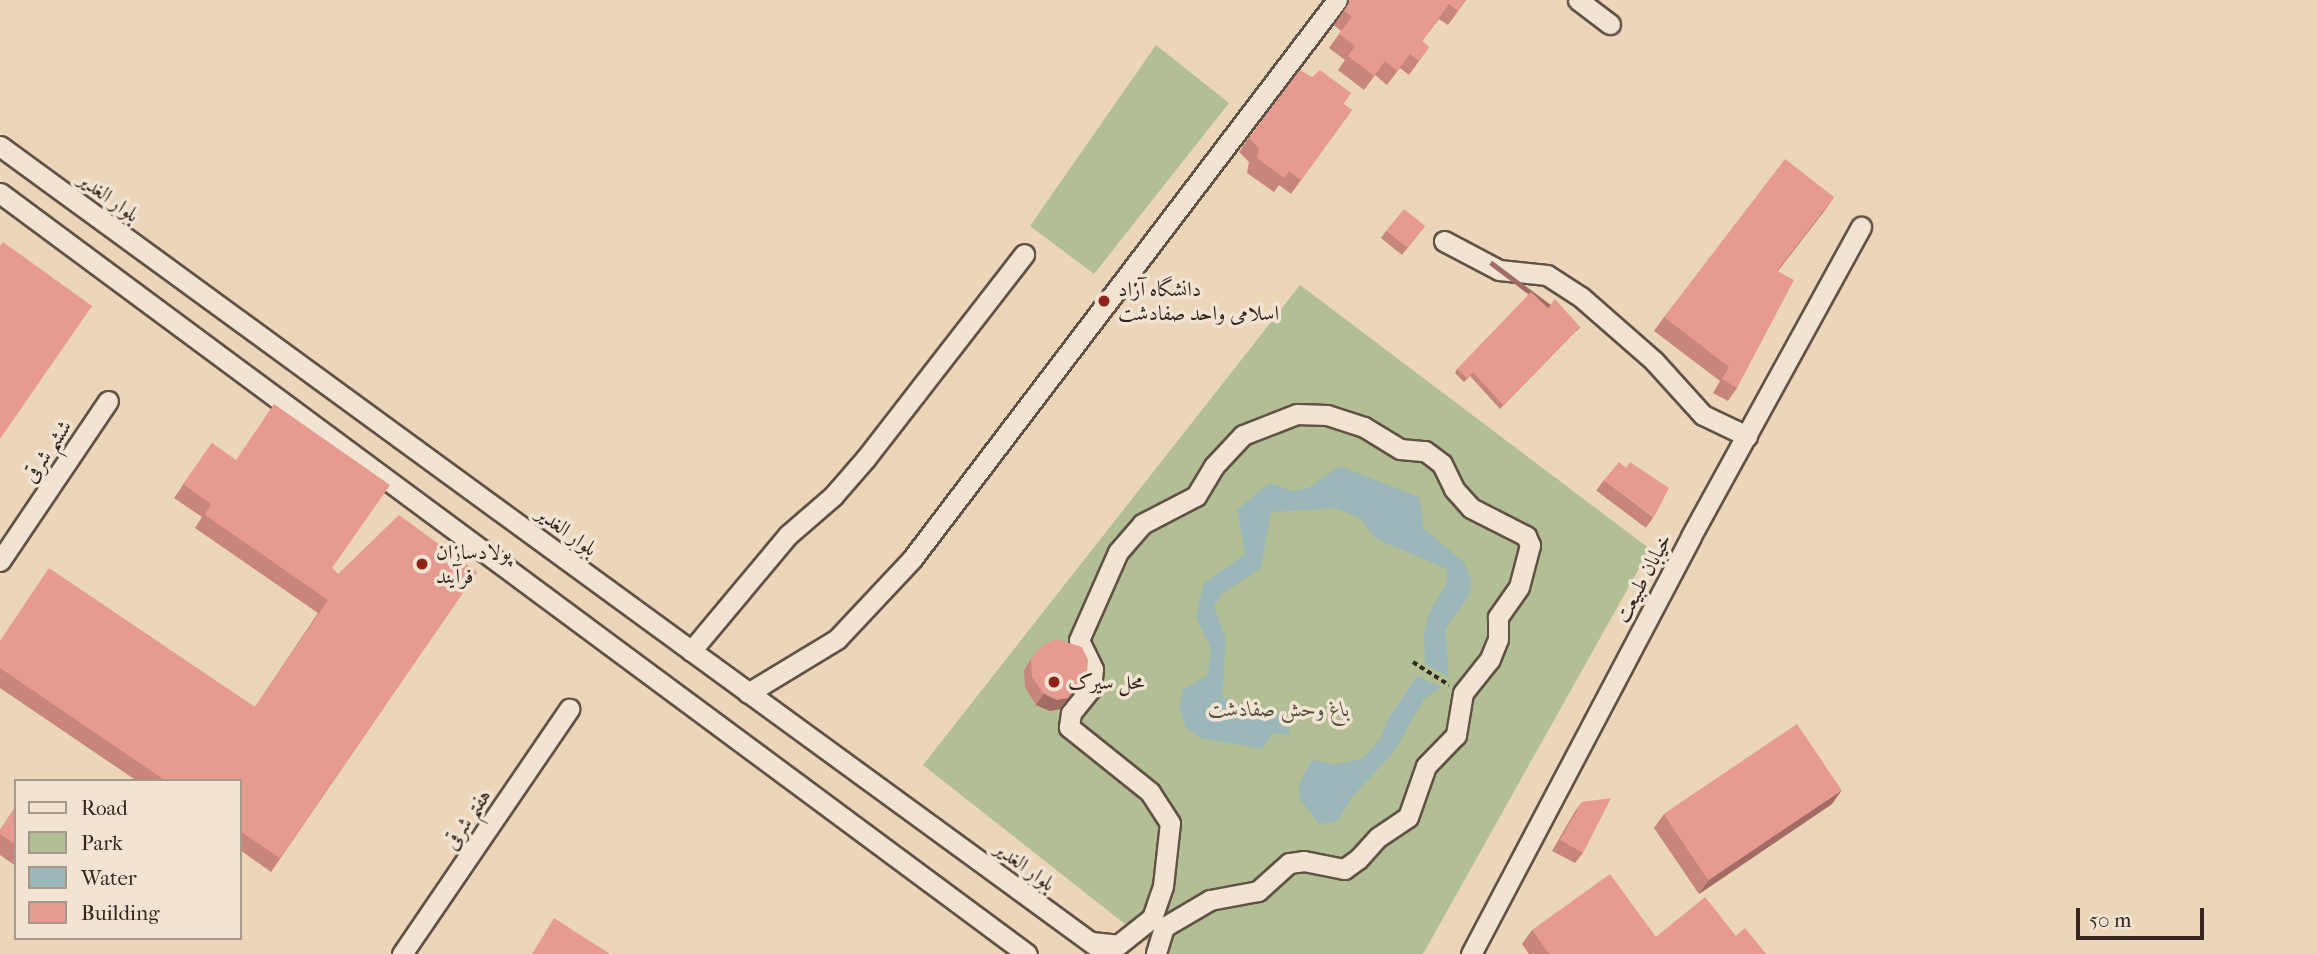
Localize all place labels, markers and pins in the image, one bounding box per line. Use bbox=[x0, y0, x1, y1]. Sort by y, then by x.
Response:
place label: دانشگاه آزاد اسلامی واحد صفادشت bbox=[1118, 276, 1279, 326]
marker: دانشگاه آزاد اسلامی واحد صفادشت bbox=[1096, 293, 1112, 309]
place label: پولادسازان فرآیند bbox=[436, 539, 512, 589]
marker: پولادسازان فرآیند bbox=[414, 556, 430, 572]
place label: محل سیرک bbox=[1068, 669, 1144, 695]
marker: محل سیرک bbox=[1046, 674, 1062, 690]

